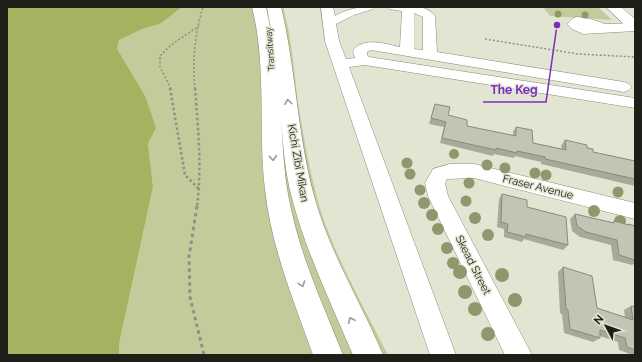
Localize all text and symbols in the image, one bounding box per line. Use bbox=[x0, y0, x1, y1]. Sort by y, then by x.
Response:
street label: Transitway bbox=[263, 27, 277, 71]
callout: The Keg bbox=[483, 78, 546, 102]
text: The Keg bbox=[490, 83, 538, 97]
one-way arrow bbox=[284, 99, 293, 105]
street label: Kichi Zībī Mīkan bbox=[285, 123, 311, 203]
one-way arrow bbox=[269, 155, 278, 161]
street label: Fraser Avenue bbox=[501, 172, 575, 202]
street label: Skead Street bbox=[452, 233, 494, 297]
one-way arrow bbox=[297, 280, 306, 287]
north arrow bbox=[586, 306, 626, 346]
text: N bbox=[591, 312, 606, 327]
one-way arrow bbox=[348, 316, 356, 324]

